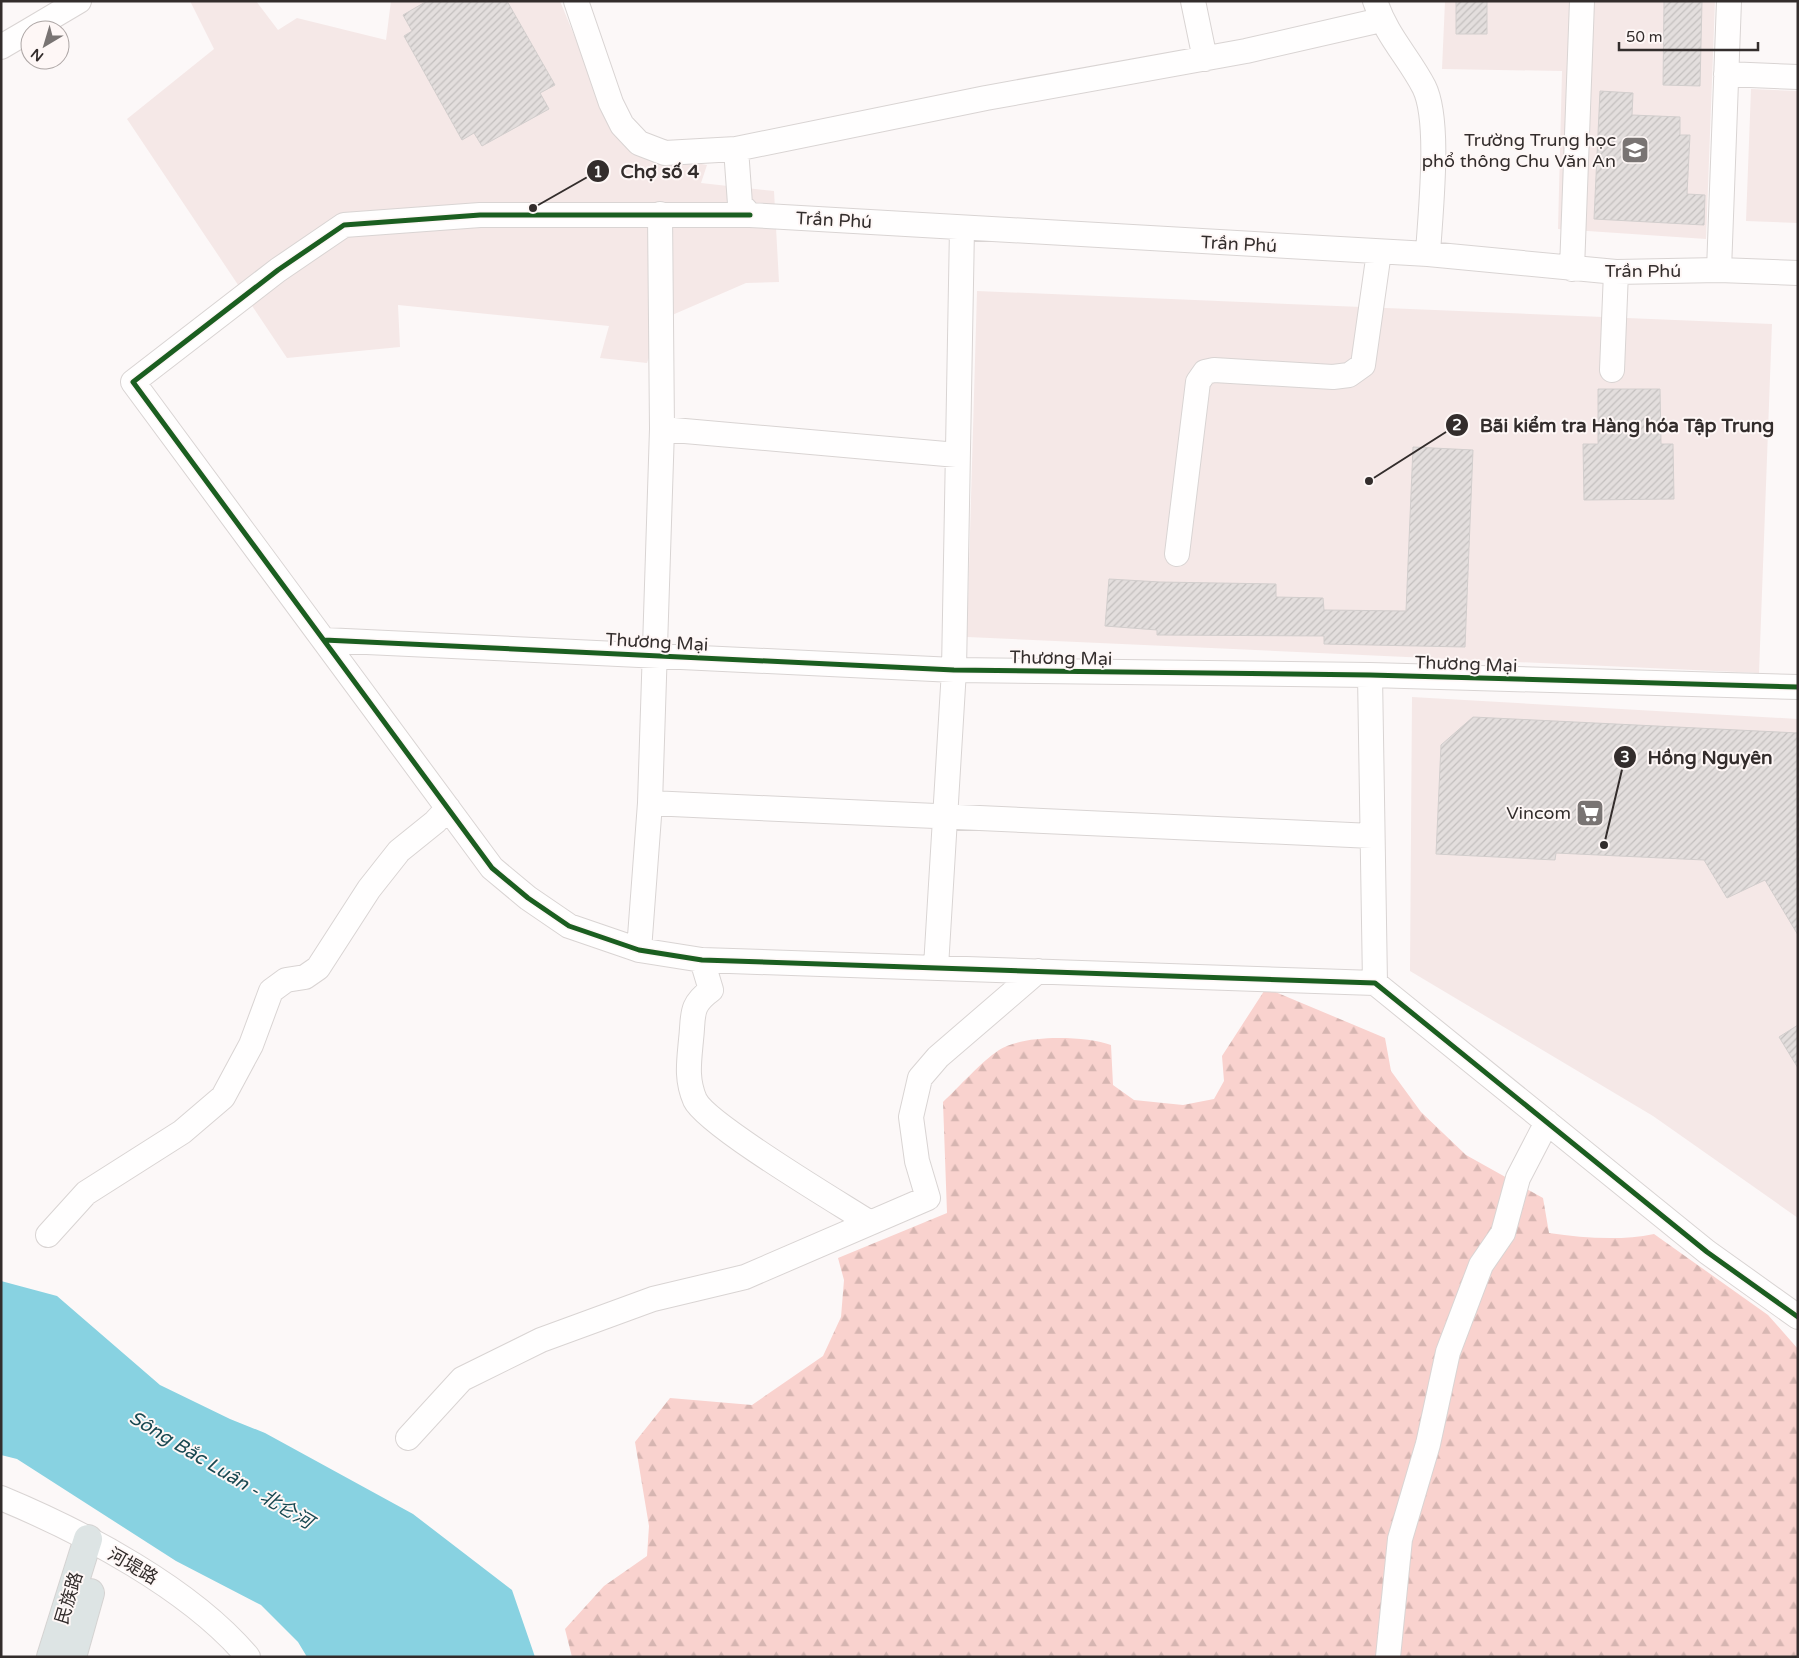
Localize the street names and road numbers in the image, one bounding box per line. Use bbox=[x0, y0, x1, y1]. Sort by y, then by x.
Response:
street label: Trần Phú bbox=[795, 207, 873, 233]
street label: Trần Phú bbox=[1200, 231, 1278, 257]
street label: Trần Phú bbox=[1605, 260, 1681, 282]
street label: Thương Mại bbox=[605, 628, 709, 656]
street label: Thương Mại bbox=[1009, 646, 1113, 670]
street label: Thương Mại bbox=[1414, 651, 1518, 677]
street label: 河堤路 bbox=[104, 1543, 162, 1589]
street label: 民族路 bbox=[51, 1569, 87, 1627]

